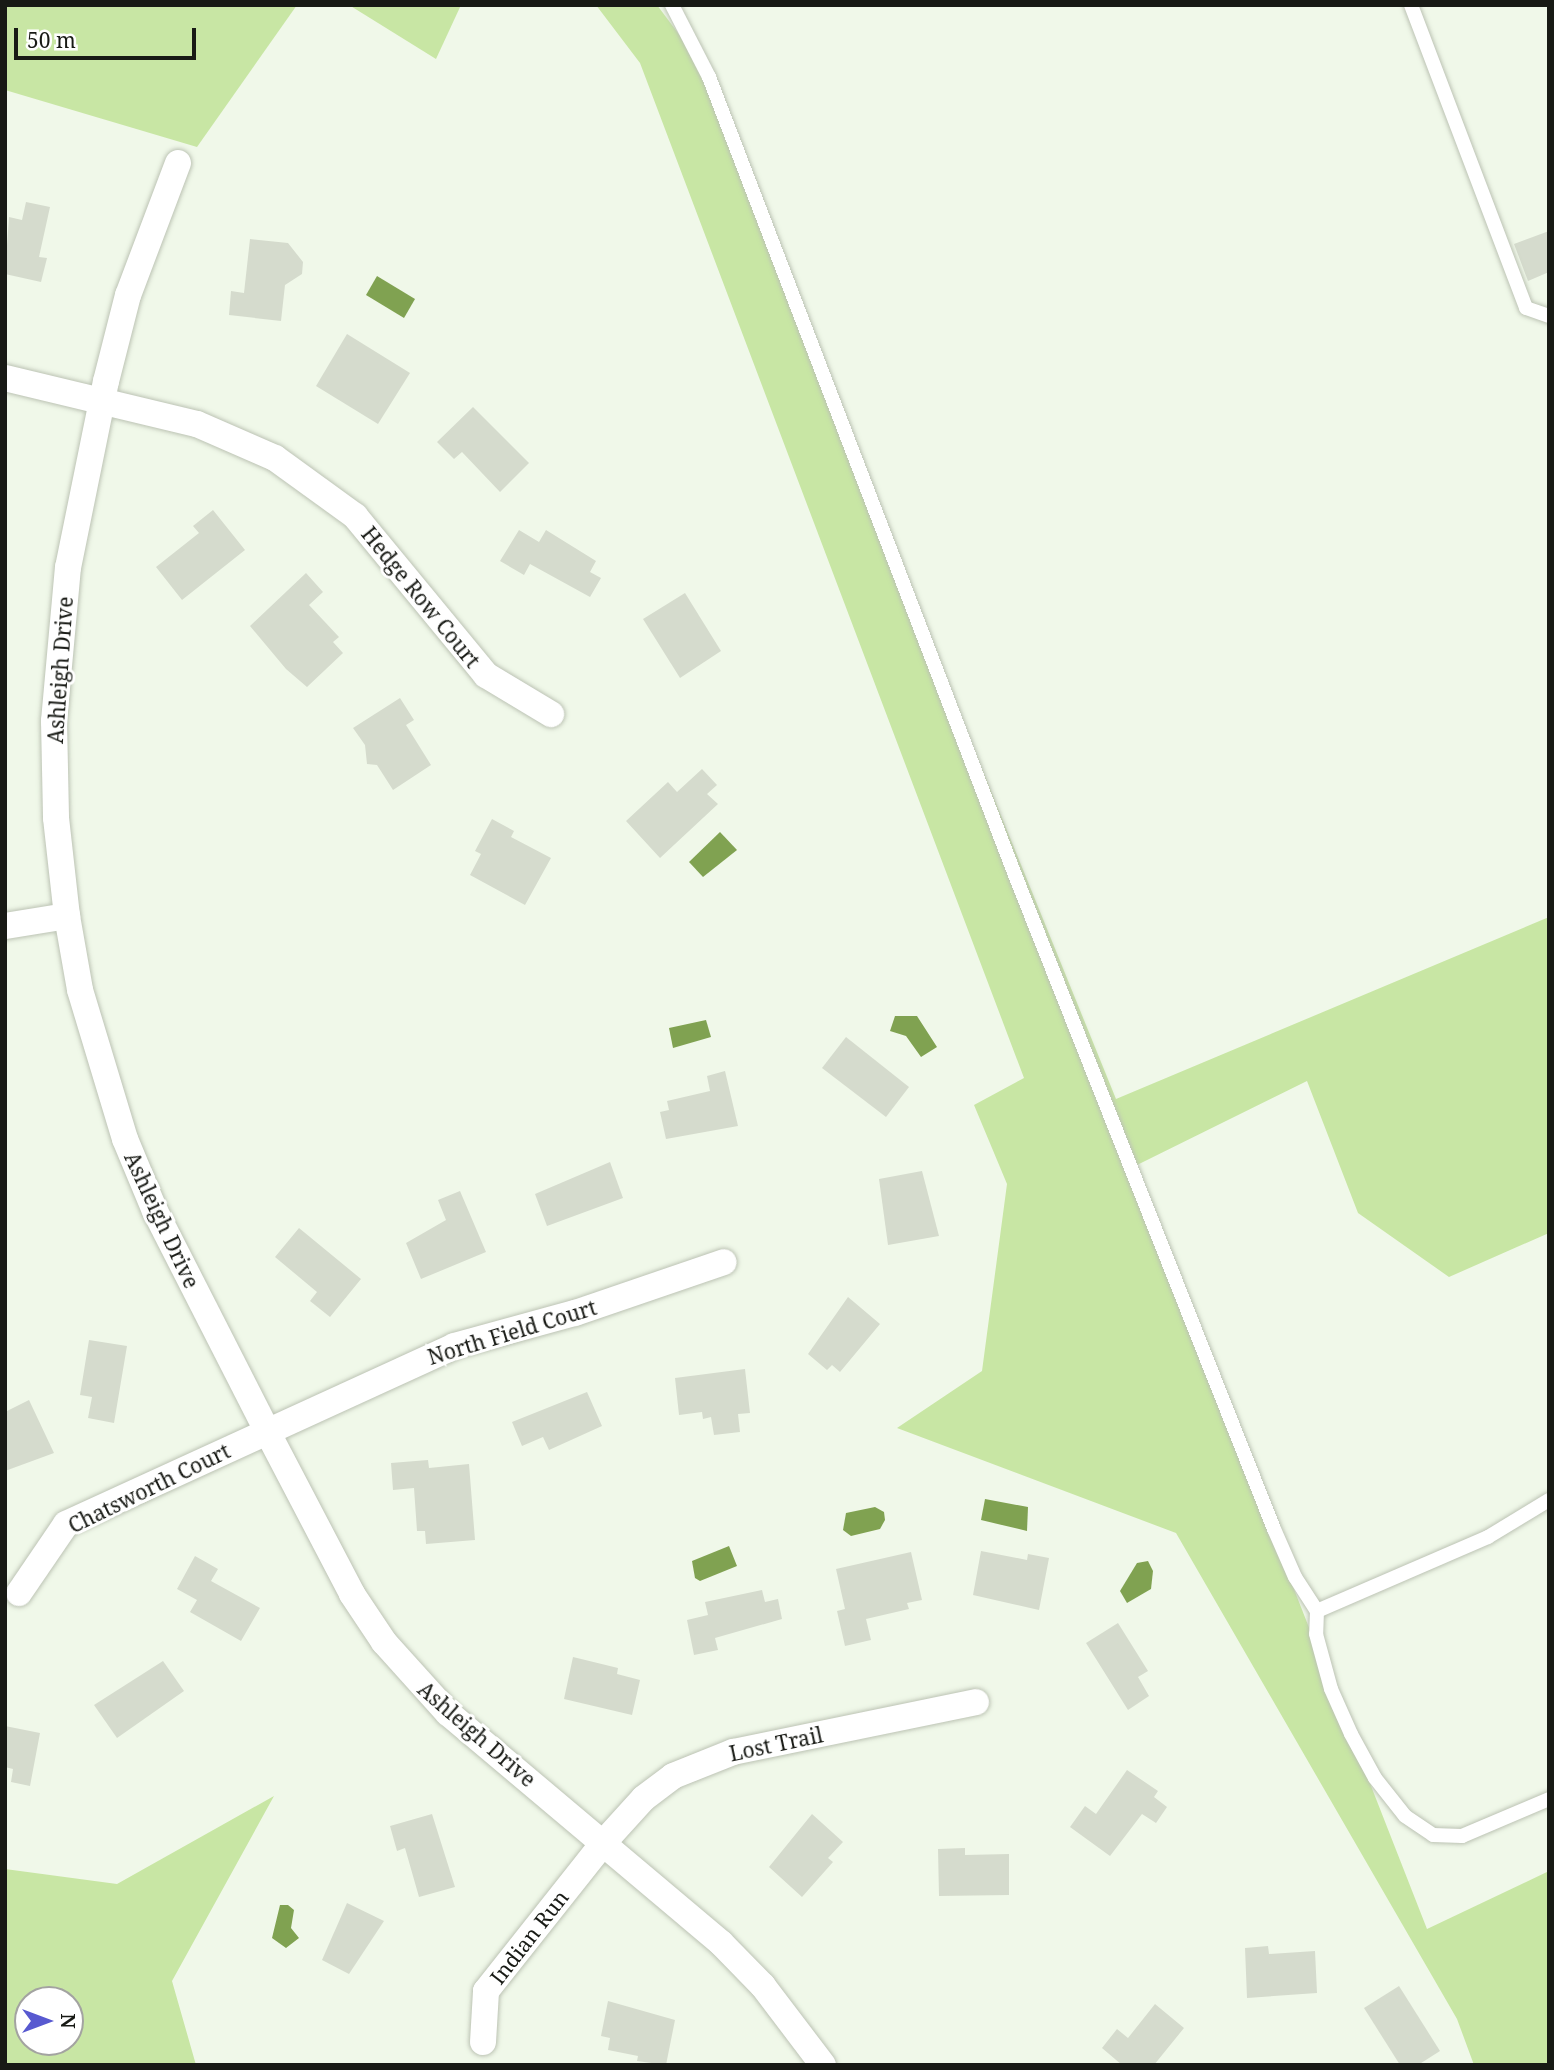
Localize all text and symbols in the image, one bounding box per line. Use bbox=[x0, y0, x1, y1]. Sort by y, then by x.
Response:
scale bar bbox=[18, 14, 200, 58]
text: 50 m bbox=[27, 26, 76, 54]
street label: Hedge Row Court bbox=[357, 522, 485, 672]
street label: Ashleigh Drive bbox=[42, 596, 78, 744]
street label: Ashleigh Drive bbox=[119, 1148, 205, 1292]
street label: North Field Court bbox=[425, 1294, 599, 1370]
street label: Chatsworth Court bbox=[64, 1438, 234, 1538]
street label: Ashleigh Drive bbox=[413, 1676, 541, 1792]
street label: Lost Trail bbox=[727, 1722, 825, 1766]
street label: Indian Run bbox=[484, 1885, 574, 1989]
north arrow bbox=[14, 1986, 84, 2056]
text: N bbox=[55, 2014, 81, 2028]

